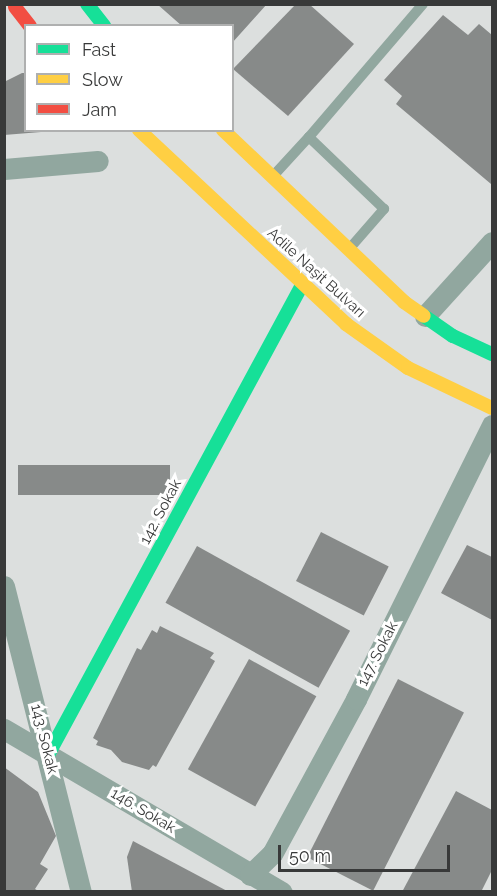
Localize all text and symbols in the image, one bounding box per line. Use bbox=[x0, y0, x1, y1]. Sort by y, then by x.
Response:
legend bbox=[24, 24, 234, 132]
text: Fast bbox=[82, 39, 116, 60]
text: Slow bbox=[82, 69, 123, 90]
text: Jam bbox=[82, 99, 117, 120]
street label: Adile Naşit Bulvarı bbox=[263, 224, 369, 322]
street label: 142. Sokak bbox=[136, 476, 186, 548]
street label: 147. Sokak bbox=[354, 619, 402, 689]
street label: 143. Sokak bbox=[27, 702, 61, 776]
street label: 146. Sokak bbox=[107, 785, 179, 837]
scale bar bbox=[281, 833, 454, 871]
text: 50 m bbox=[289, 845, 331, 866]

